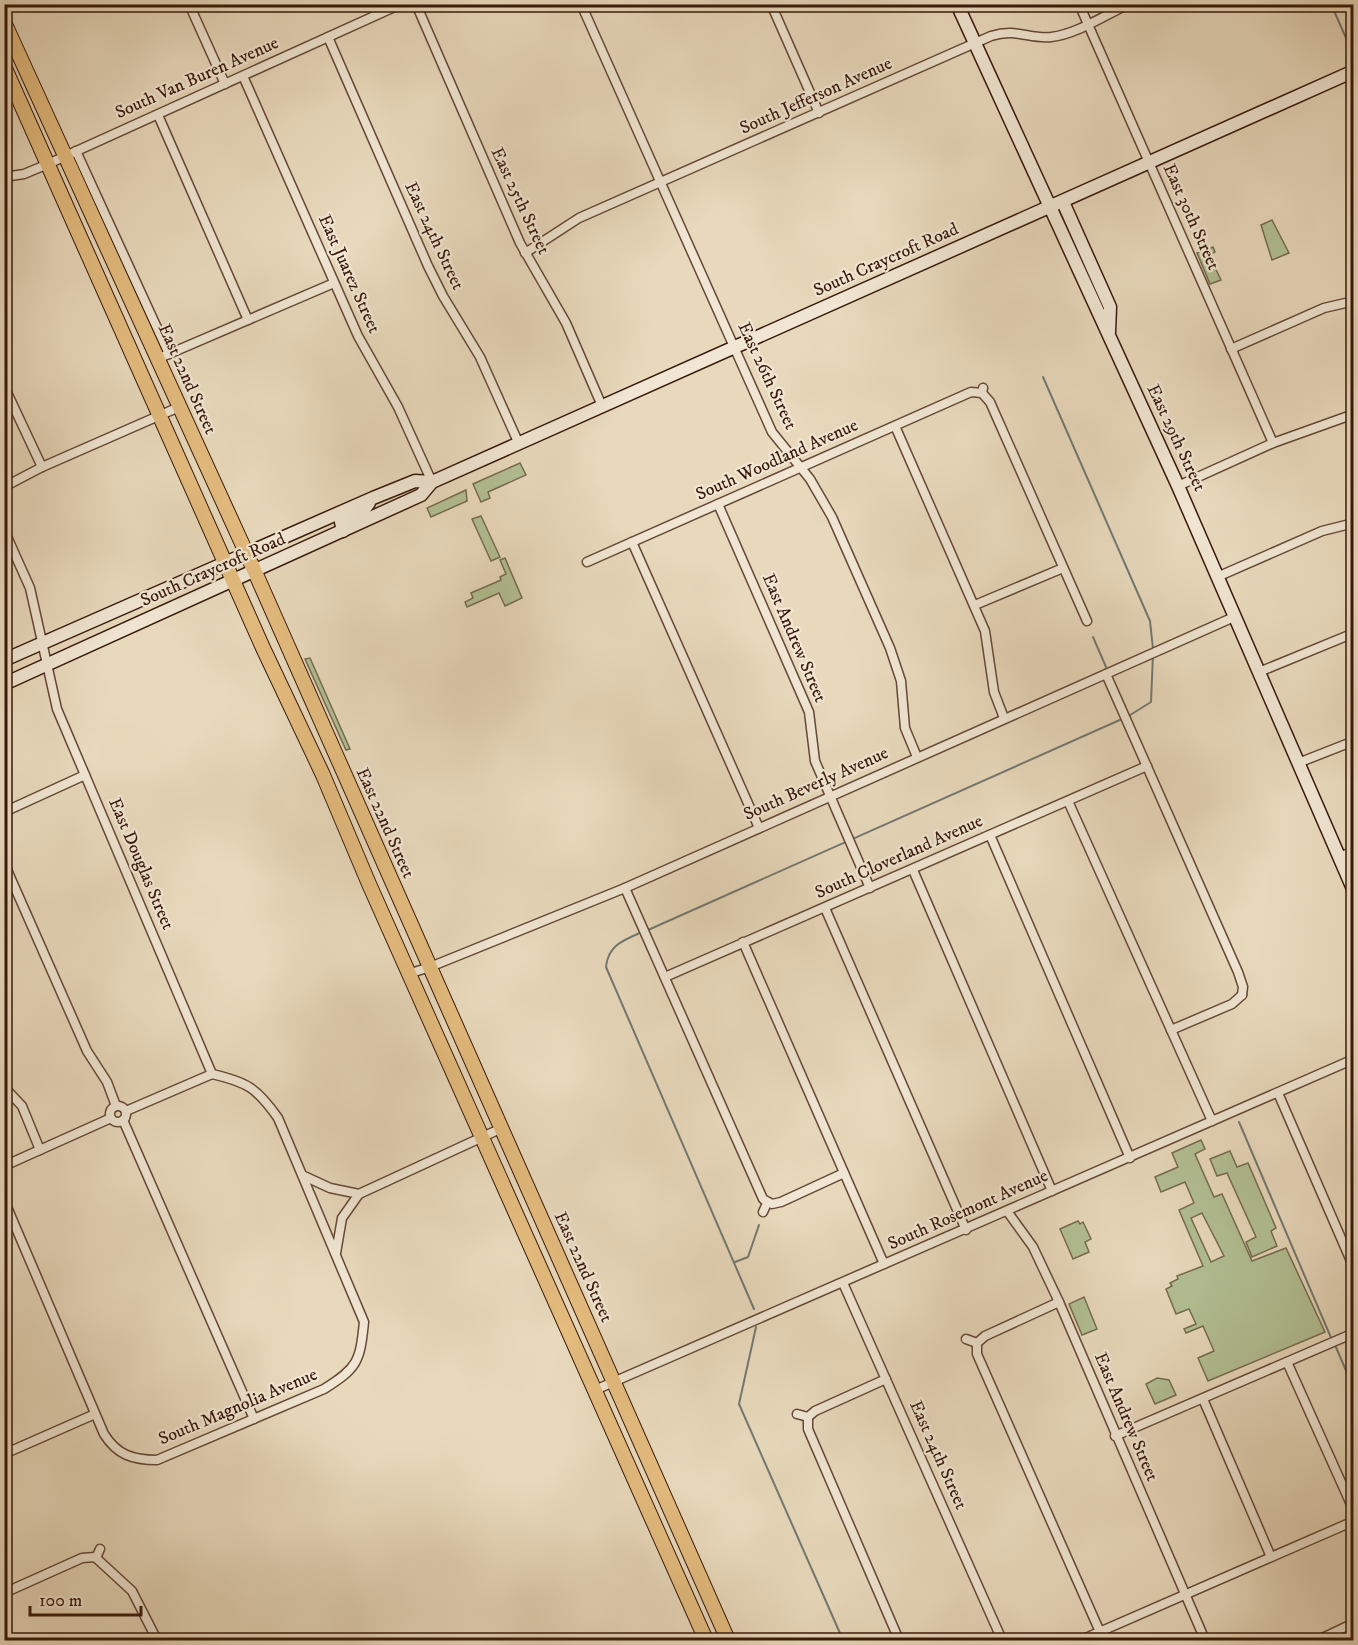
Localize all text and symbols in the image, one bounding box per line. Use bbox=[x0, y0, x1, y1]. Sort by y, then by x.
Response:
street label: South Van Buren Avenue bbox=[112, 32, 282, 124]
street label: South Jefferson Avenue bbox=[736, 53, 896, 139]
street label: East 25th Street bbox=[486, 144, 554, 258]
street label: East 30th Street bbox=[1158, 160, 1224, 274]
street label: East 24th Street bbox=[399, 178, 469, 294]
street label: East Juarez Street bbox=[313, 211, 385, 337]
street label: South Craycroft Road bbox=[810, 218, 962, 302]
street label: East 26th Street bbox=[733, 319, 802, 433]
street label: East 22nd Street bbox=[153, 320, 221, 438]
street label: East 29th Street bbox=[1142, 381, 1210, 495]
street label: South Woodland Avenue bbox=[693, 414, 861, 506]
street label: South Craycroft Road bbox=[137, 528, 289, 612]
street label: East Andrew Street bbox=[757, 570, 831, 706]
street label: South Beverly Avenue bbox=[740, 742, 892, 826]
street label: East 22nd Street bbox=[351, 764, 419, 882]
street label: East Douglas Street bbox=[103, 795, 179, 933]
street label: South Cloverland Avenue bbox=[812, 810, 986, 904]
street label: South Rosemont Avenue bbox=[884, 1165, 1052, 1255]
street label: East 22nd Street bbox=[549, 1208, 617, 1326]
street label: East Andrew Street bbox=[1089, 1349, 1163, 1485]
street label: South Magnolia Avenue bbox=[155, 1364, 321, 1450]
street label: East 24th Street bbox=[904, 1397, 972, 1513]
scale bar bbox=[30, 1579, 141, 1617]
text: 100 m bbox=[39, 1590, 82, 1612]

